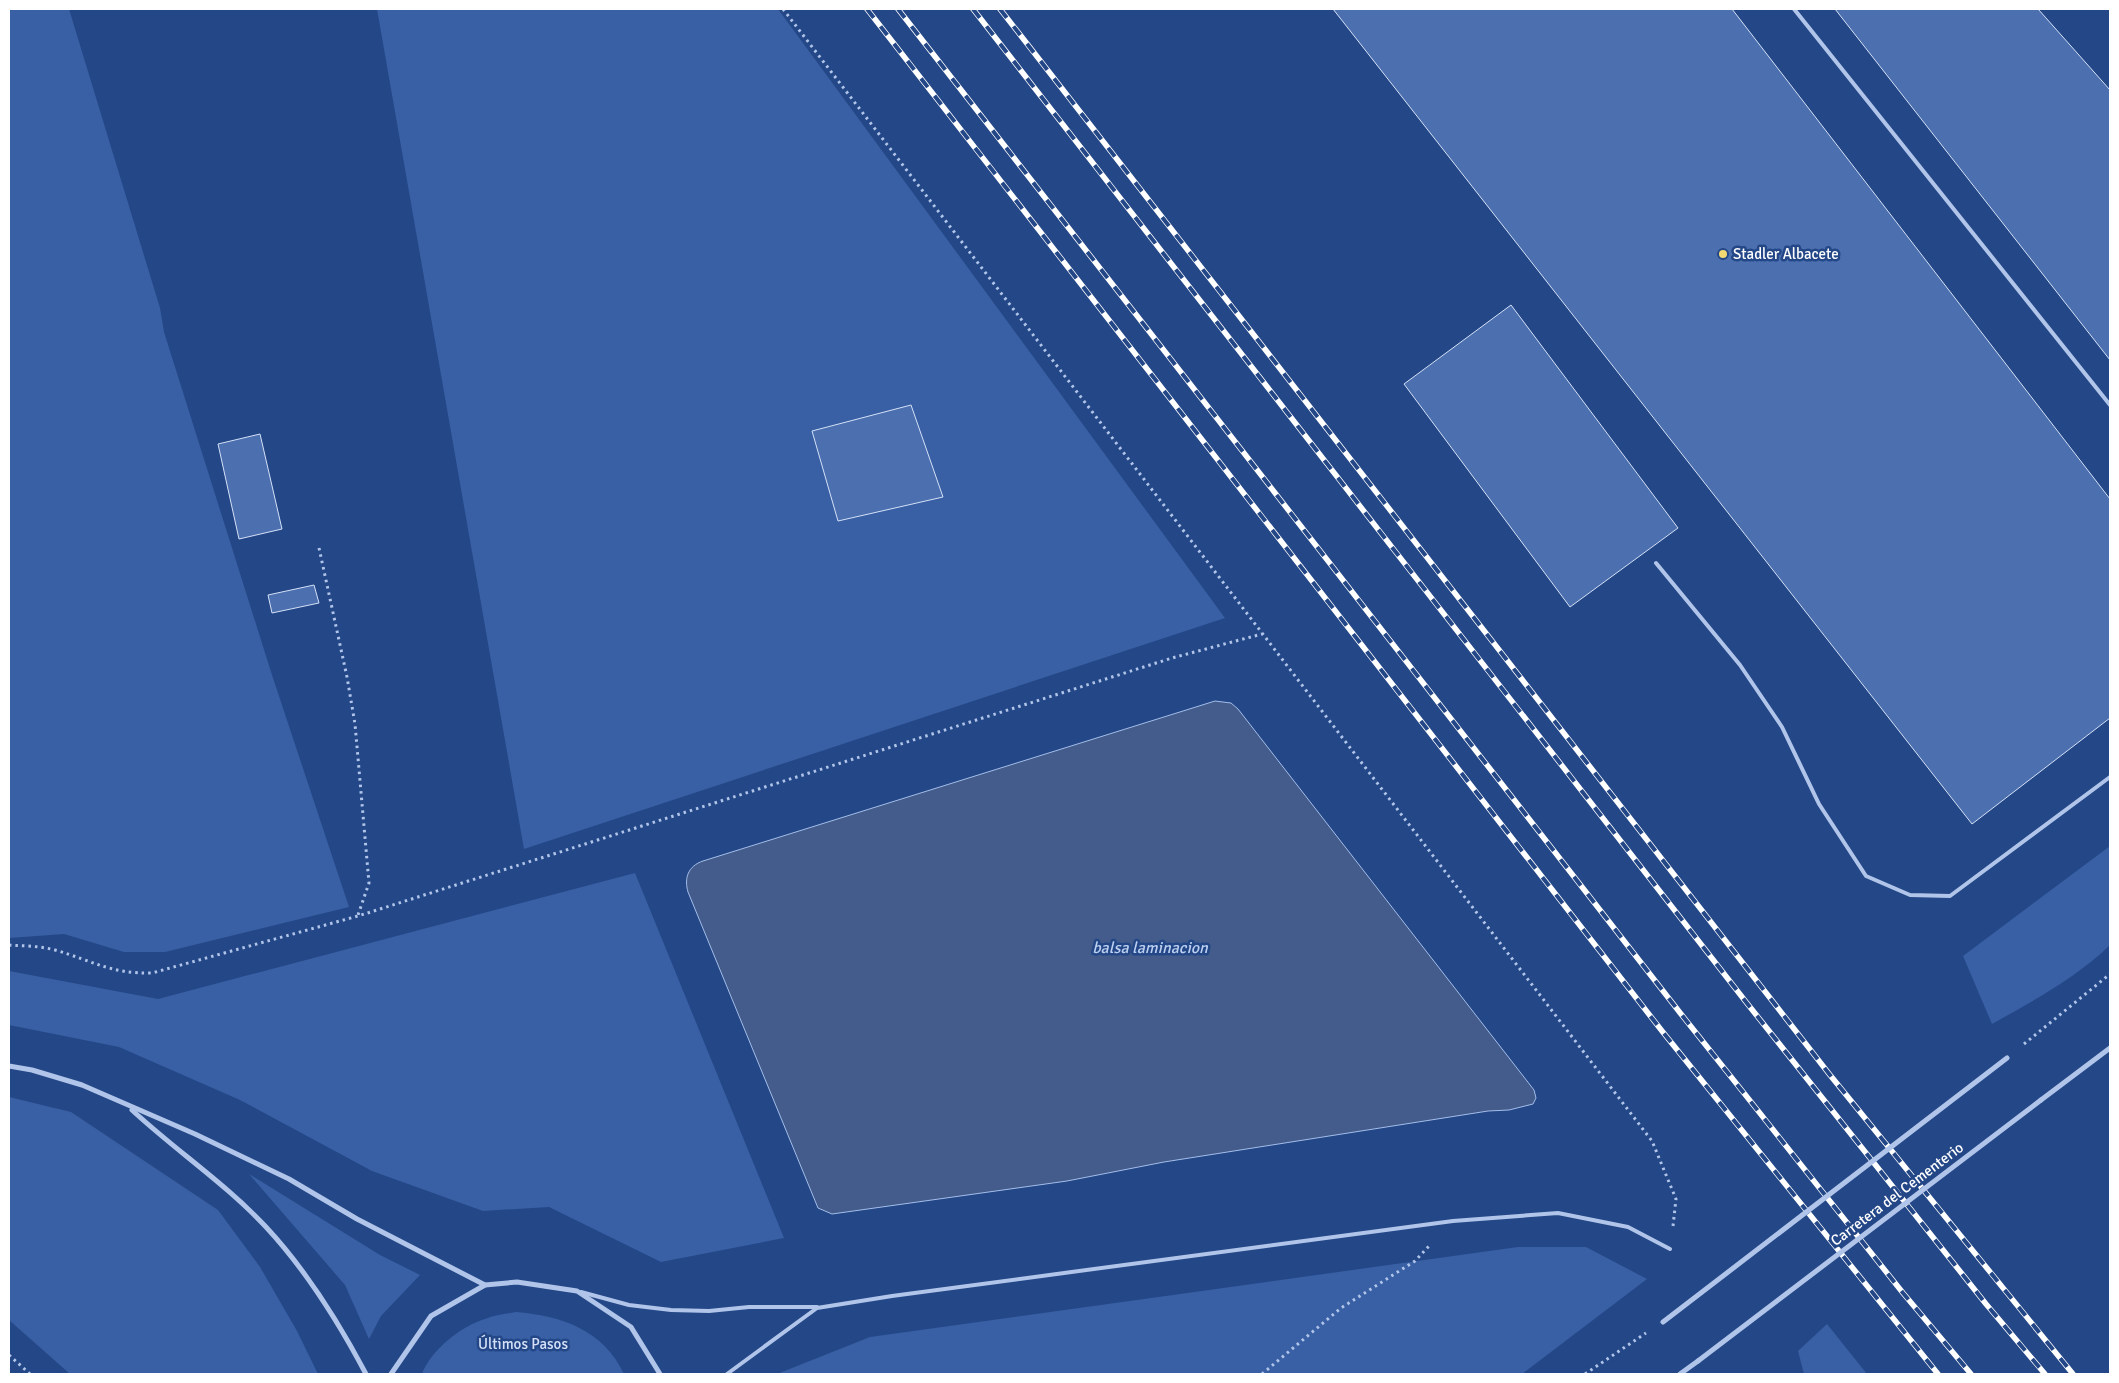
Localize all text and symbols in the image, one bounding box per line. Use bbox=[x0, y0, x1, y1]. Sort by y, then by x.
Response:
place label: Stadler Albacete bbox=[1733, 245, 1839, 263]
marker: Stadler Albacete bbox=[1717, 248, 1729, 260]
water label: balsa laminacion bbox=[1092, 938, 1209, 958]
street label: Carretera del Cementerio bbox=[1827, 1138, 1967, 1250]
park label: Últimos Pasos bbox=[478, 1334, 568, 1353]

